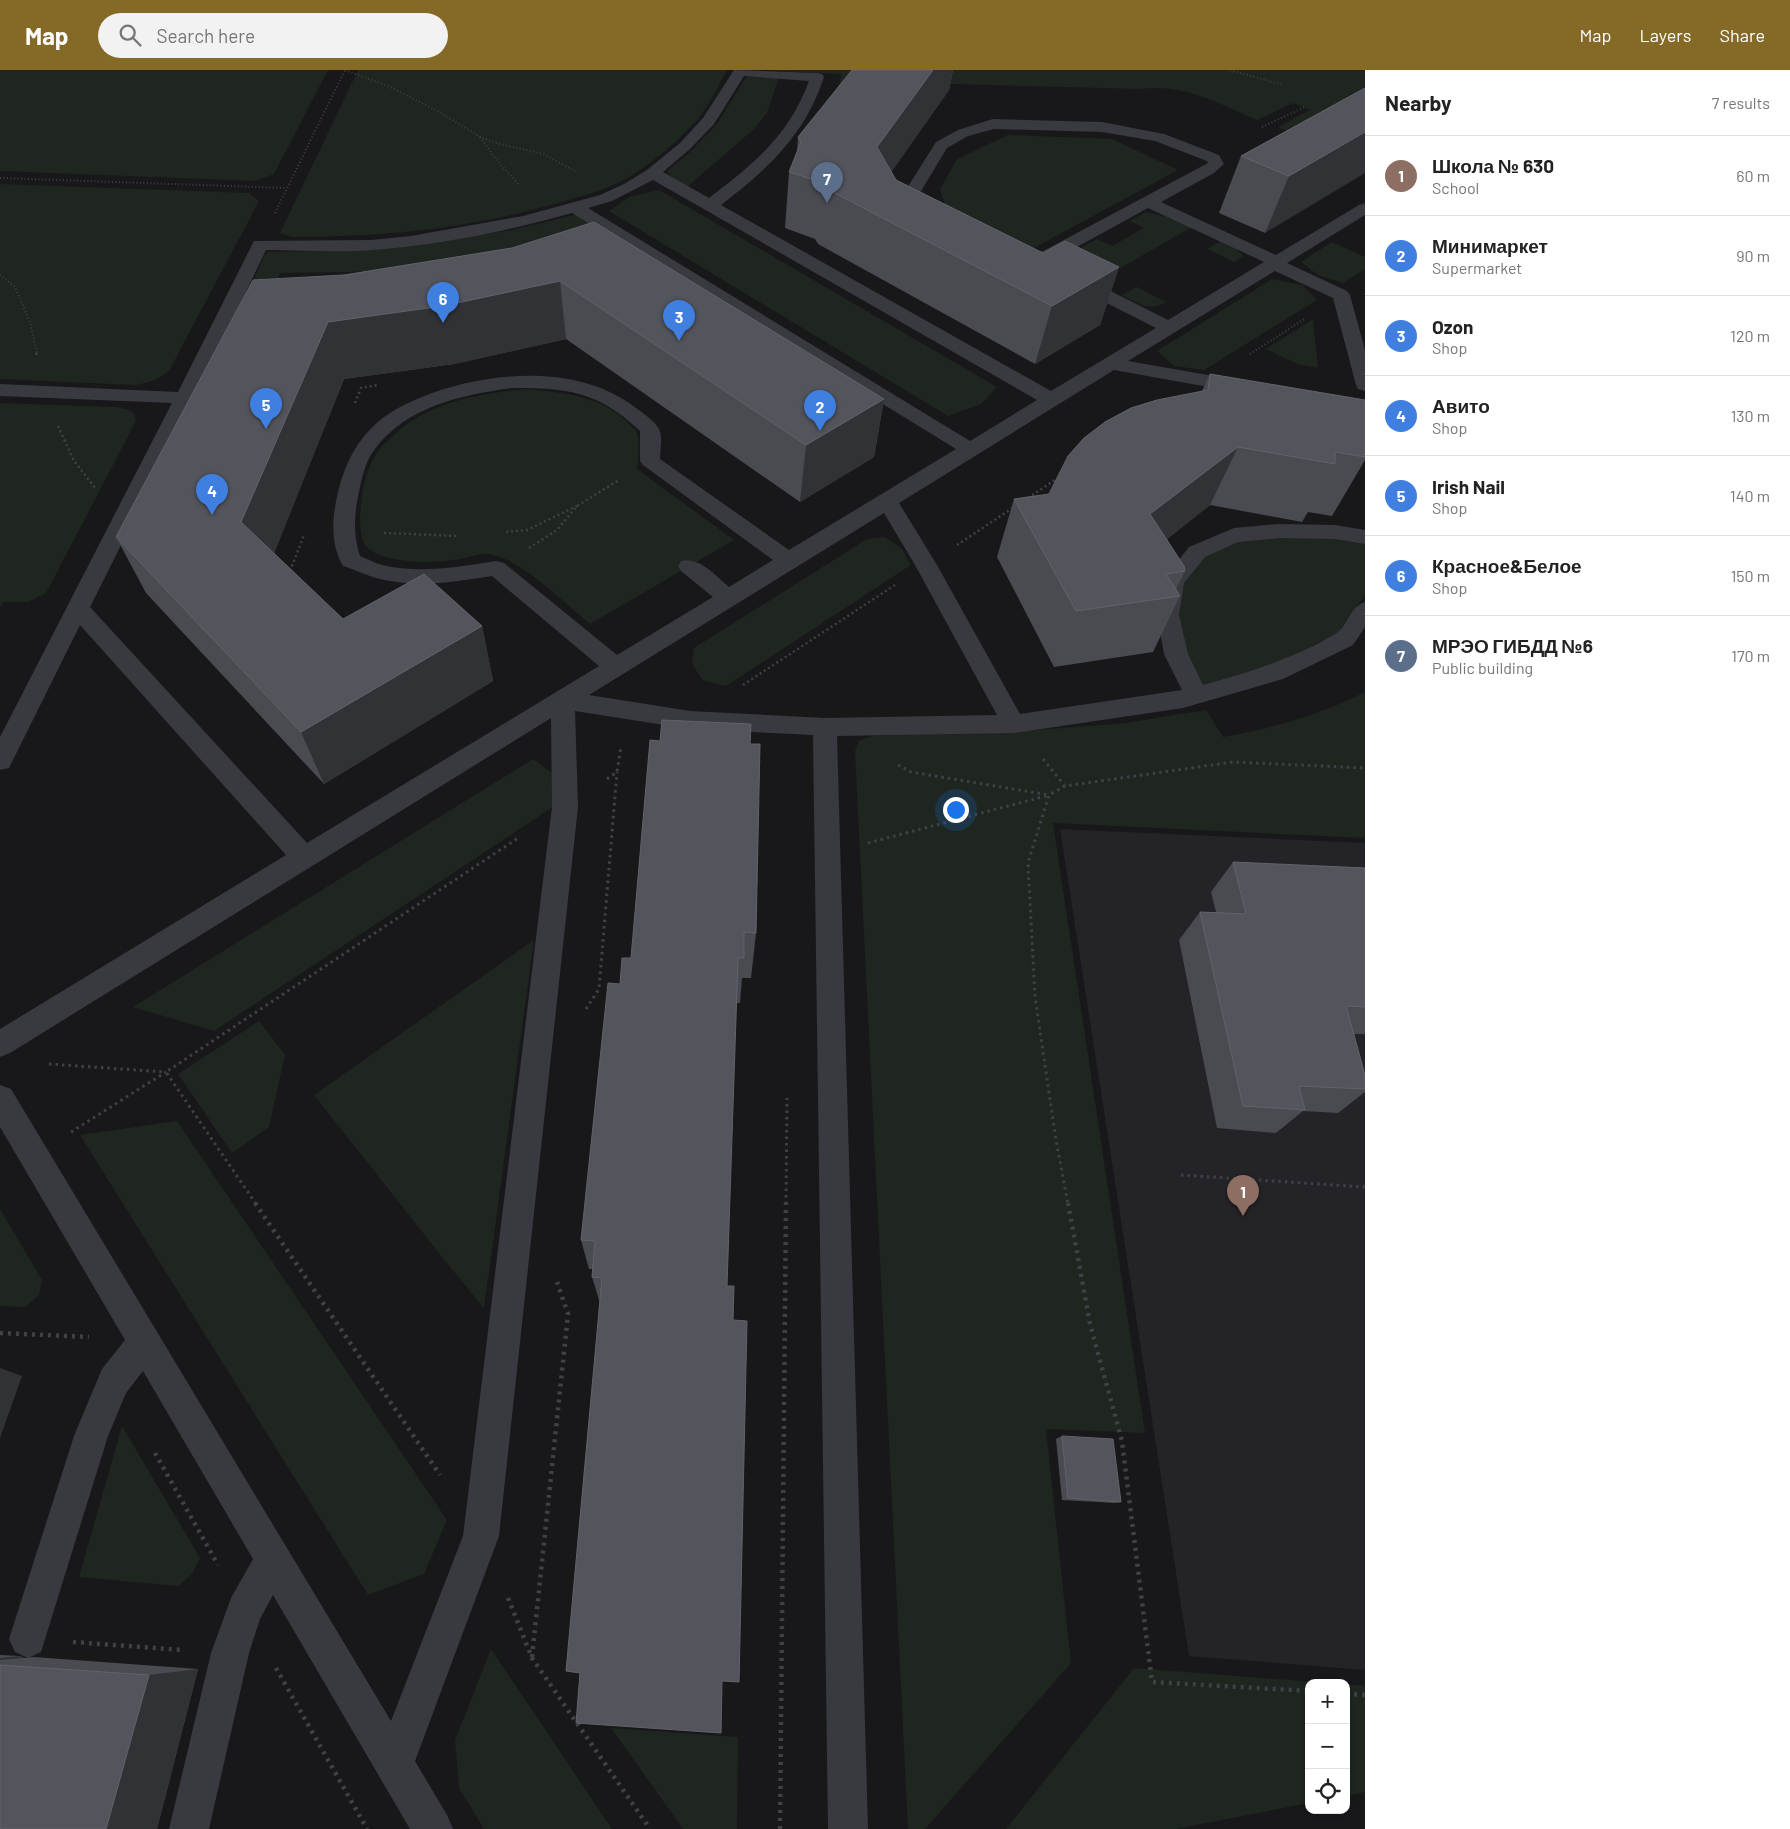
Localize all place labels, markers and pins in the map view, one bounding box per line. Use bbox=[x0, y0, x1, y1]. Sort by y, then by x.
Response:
pin: 7 bbox=[811, 162, 843, 203]
pin: 6 bbox=[427, 282, 459, 323]
pin: 3 bbox=[663, 300, 695, 341]
pin: 5 bbox=[250, 388, 282, 429]
pin: 2 bbox=[804, 390, 836, 431]
pin: 4 bbox=[196, 474, 228, 515]
pin: 1 bbox=[1227, 1175, 1259, 1216]

